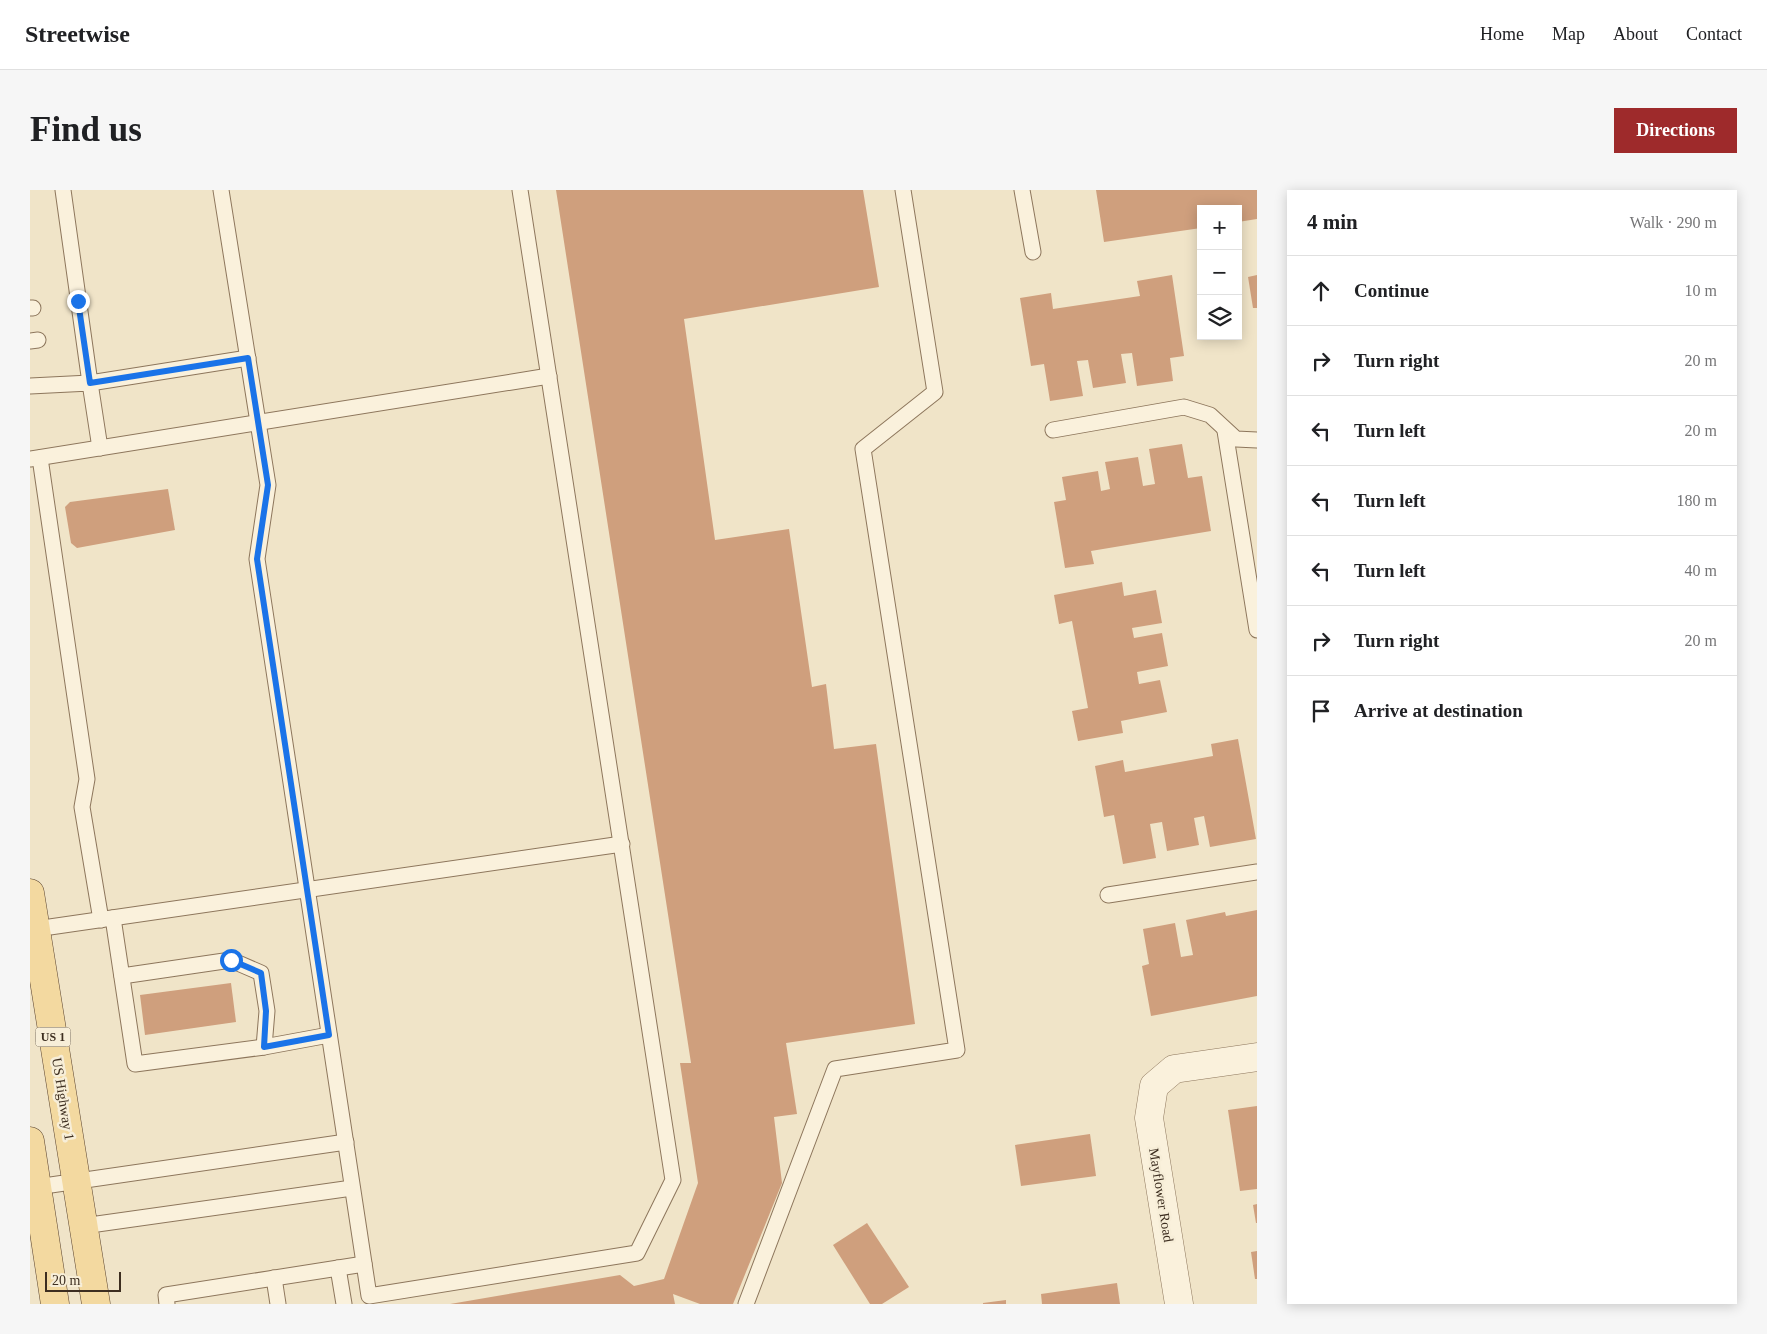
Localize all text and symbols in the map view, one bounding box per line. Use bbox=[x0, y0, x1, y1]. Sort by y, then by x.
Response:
text: Streetwise bbox=[25, 21, 130, 47]
text: Home bbox=[1480, 24, 1524, 44]
text: Map bbox=[1552, 24, 1585, 44]
text: About bbox=[1613, 24, 1658, 44]
text: Contact bbox=[1686, 24, 1742, 44]
button: Directions bbox=[1614, 108, 1737, 153]
text: Find us bbox=[30, 110, 142, 149]
map controls bbox=[1197, 205, 1242, 340]
button: + bbox=[1197, 205, 1242, 250]
text: 4 min bbox=[1307, 210, 1358, 234]
text: Walk · 290 m bbox=[1630, 214, 1717, 231]
button: − bbox=[1197, 250, 1242, 295]
icon: ahead bbox=[1307, 277, 1335, 305]
text: Continue bbox=[1354, 280, 1429, 301]
text: 10 m bbox=[1685, 282, 1717, 299]
route end bbox=[67, 290, 90, 313]
button: layers bbox=[1197, 295, 1242, 340]
icon: right bbox=[1307, 347, 1335, 375]
text: Turn right bbox=[1354, 350, 1439, 371]
text: 20 m bbox=[1685, 352, 1717, 369]
icon: left bbox=[1307, 417, 1335, 445]
text: Turn left bbox=[1354, 420, 1426, 441]
text: 20 m bbox=[1685, 422, 1717, 439]
icon: left bbox=[1307, 487, 1335, 515]
text: Turn left bbox=[1354, 490, 1426, 511]
text: 180 m bbox=[1677, 492, 1717, 509]
icon: left bbox=[1307, 557, 1335, 585]
text: Turn left bbox=[1354, 560, 1426, 581]
text: 40 m bbox=[1685, 562, 1717, 579]
icon: right bbox=[1307, 627, 1335, 655]
text: Turn right bbox=[1354, 630, 1439, 651]
text: 20 m bbox=[1685, 632, 1717, 649]
icon: arrive bbox=[1307, 697, 1335, 725]
text: Arrive at destination bbox=[1354, 700, 1523, 721]
route start bbox=[220, 949, 243, 972]
road number: US 1 bbox=[35, 1028, 70, 1046]
street label: US Highway 1 bbox=[49, 1057, 77, 1141]
street label: Mayflower Road bbox=[1146, 1147, 1176, 1243]
scale bar bbox=[45, 1269, 121, 1292]
text: 20 m bbox=[52, 1273, 80, 1288]

